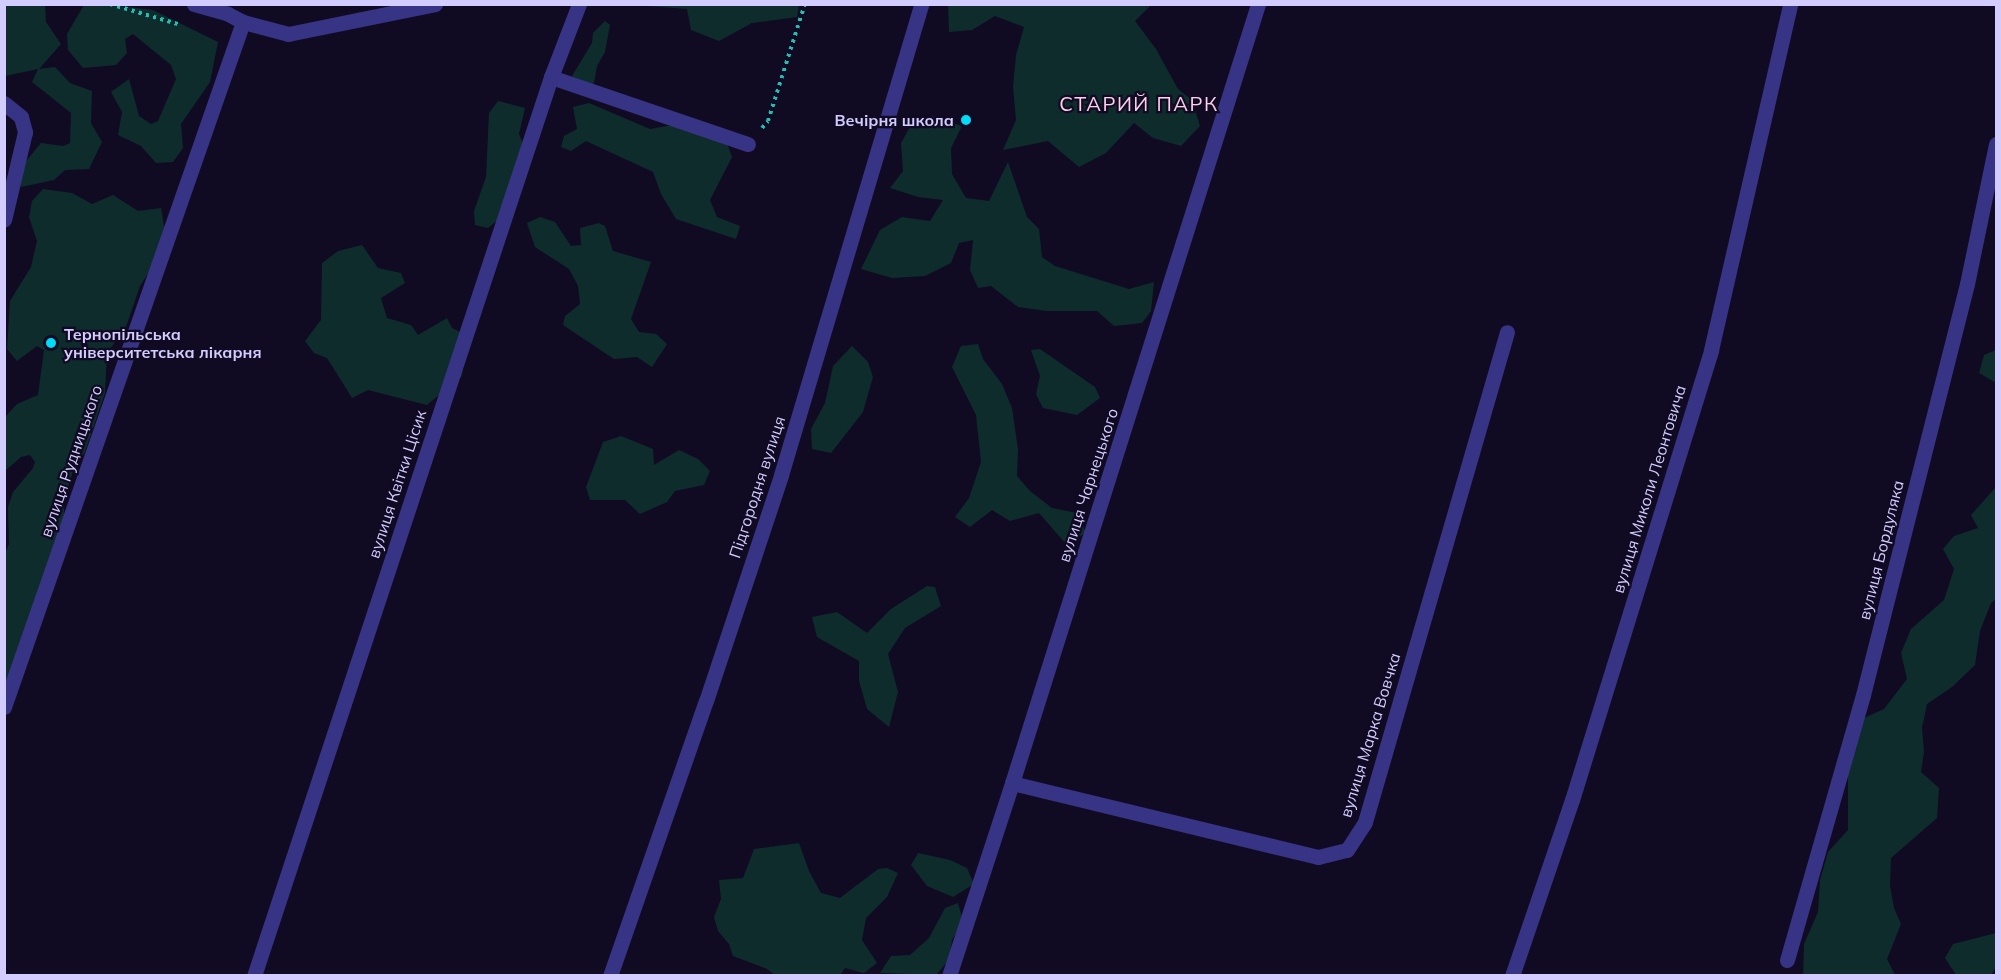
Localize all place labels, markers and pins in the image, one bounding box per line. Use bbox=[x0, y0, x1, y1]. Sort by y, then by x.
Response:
place label: Вечірня школа bbox=[835, 110, 954, 130]
marker: Вечірня школа bbox=[959, 113, 973, 127]
place label: Тернопільська університетська лікарня bbox=[64, 324, 262, 362]
marker: Тернопільська університетська лікарня bbox=[42, 334, 60, 352]

